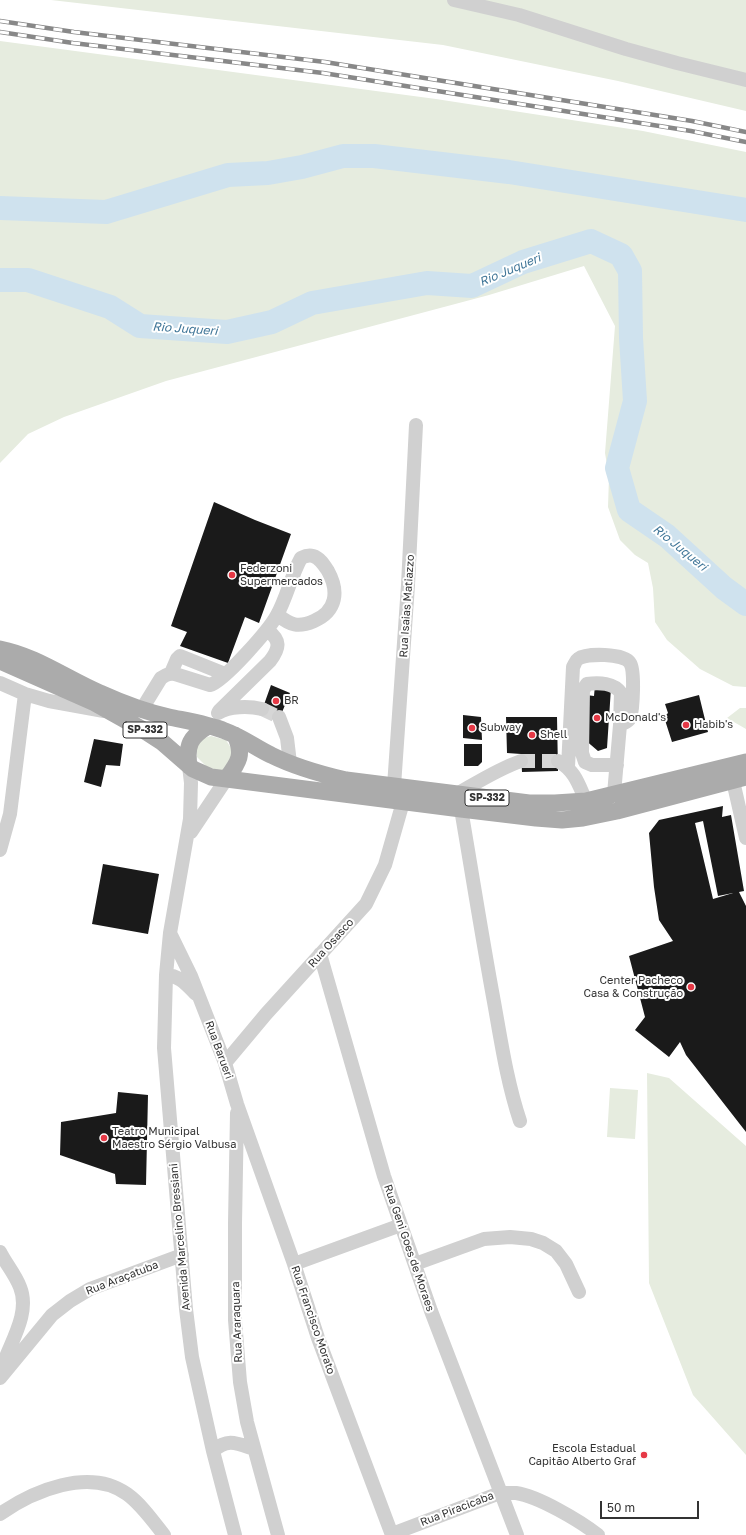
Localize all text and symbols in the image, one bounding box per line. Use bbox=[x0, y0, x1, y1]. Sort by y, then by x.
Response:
water label: Rio Juqueri bbox=[477, 251, 543, 289]
water label: Rio Juqueri bbox=[152, 320, 218, 338]
water label: Rio Juqueri bbox=[650, 522, 710, 574]
street label: Rua Isaias Matiazzo bbox=[397, 554, 417, 658]
place label: Federzoni Supermercados bbox=[240, 562, 323, 588]
marker: Federzoni Supermercados bbox=[227, 570, 237, 580]
place label: BR bbox=[284, 694, 299, 708]
marker: BR bbox=[271, 696, 281, 706]
place label: McDonald's bbox=[605, 711, 666, 725]
marker: McDonald's bbox=[592, 713, 602, 723]
place label: Habib's bbox=[694, 718, 733, 732]
marker: Habib's bbox=[681, 720, 691, 730]
place label: Subway bbox=[480, 721, 521, 735]
road number: SP-332 bbox=[123, 722, 167, 738]
marker: Subway bbox=[467, 723, 477, 733]
place label: Shell bbox=[540, 728, 567, 742]
marker: Shell bbox=[527, 730, 537, 740]
road number: SP-332 bbox=[465, 790, 509, 806]
street label: Rua Osasco bbox=[306, 916, 356, 970]
place label: Center Pacheco Casa & Construção bbox=[584, 974, 683, 1000]
marker: Center Pacheco Casa & Construção bbox=[686, 982, 696, 992]
street label: Rua Barueri bbox=[202, 1019, 236, 1081]
place label: Teatro Municipal Maestro Sérgio Valbusa bbox=[112, 1125, 236, 1151]
marker: Teatro Municipal Maestro Sérgio Valbusa bbox=[99, 1133, 109, 1143]
street label: Avenida Marcelino Bressiani bbox=[167, 1163, 193, 1311]
street label: Rua Geni Goes de Moraes bbox=[381, 1183, 437, 1313]
street label: Rua Araçatuba bbox=[84, 1258, 160, 1298]
street label: Rua Francisco Morato bbox=[288, 1264, 338, 1376]
street label: Rua Araraquara bbox=[229, 1281, 245, 1363]
place label: Escola Estadual Capitão Alberto Graf bbox=[528, 1442, 636, 1468]
marker: Escola Estadual Capitão Alberto Graf bbox=[639, 1450, 649, 1460]
street label: Rua Piracicaba bbox=[418, 1489, 496, 1529]
scale bar bbox=[602, 1493, 701, 1519]
text: 50 m bbox=[607, 1500, 635, 1515]

